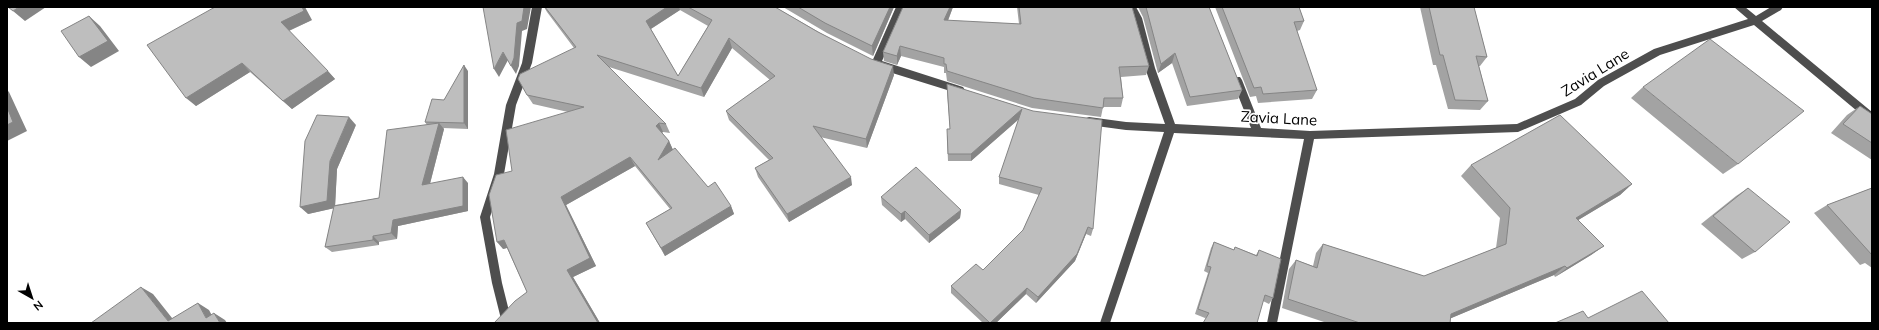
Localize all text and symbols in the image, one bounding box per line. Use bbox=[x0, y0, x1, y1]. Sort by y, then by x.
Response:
street label: Zavia Lane bbox=[1558, 44, 1632, 100]
street label: Zavia Lane bbox=[1240, 107, 1318, 129]
north arrow bbox=[12, 278, 52, 318]
text: N bbox=[31, 298, 46, 314]

